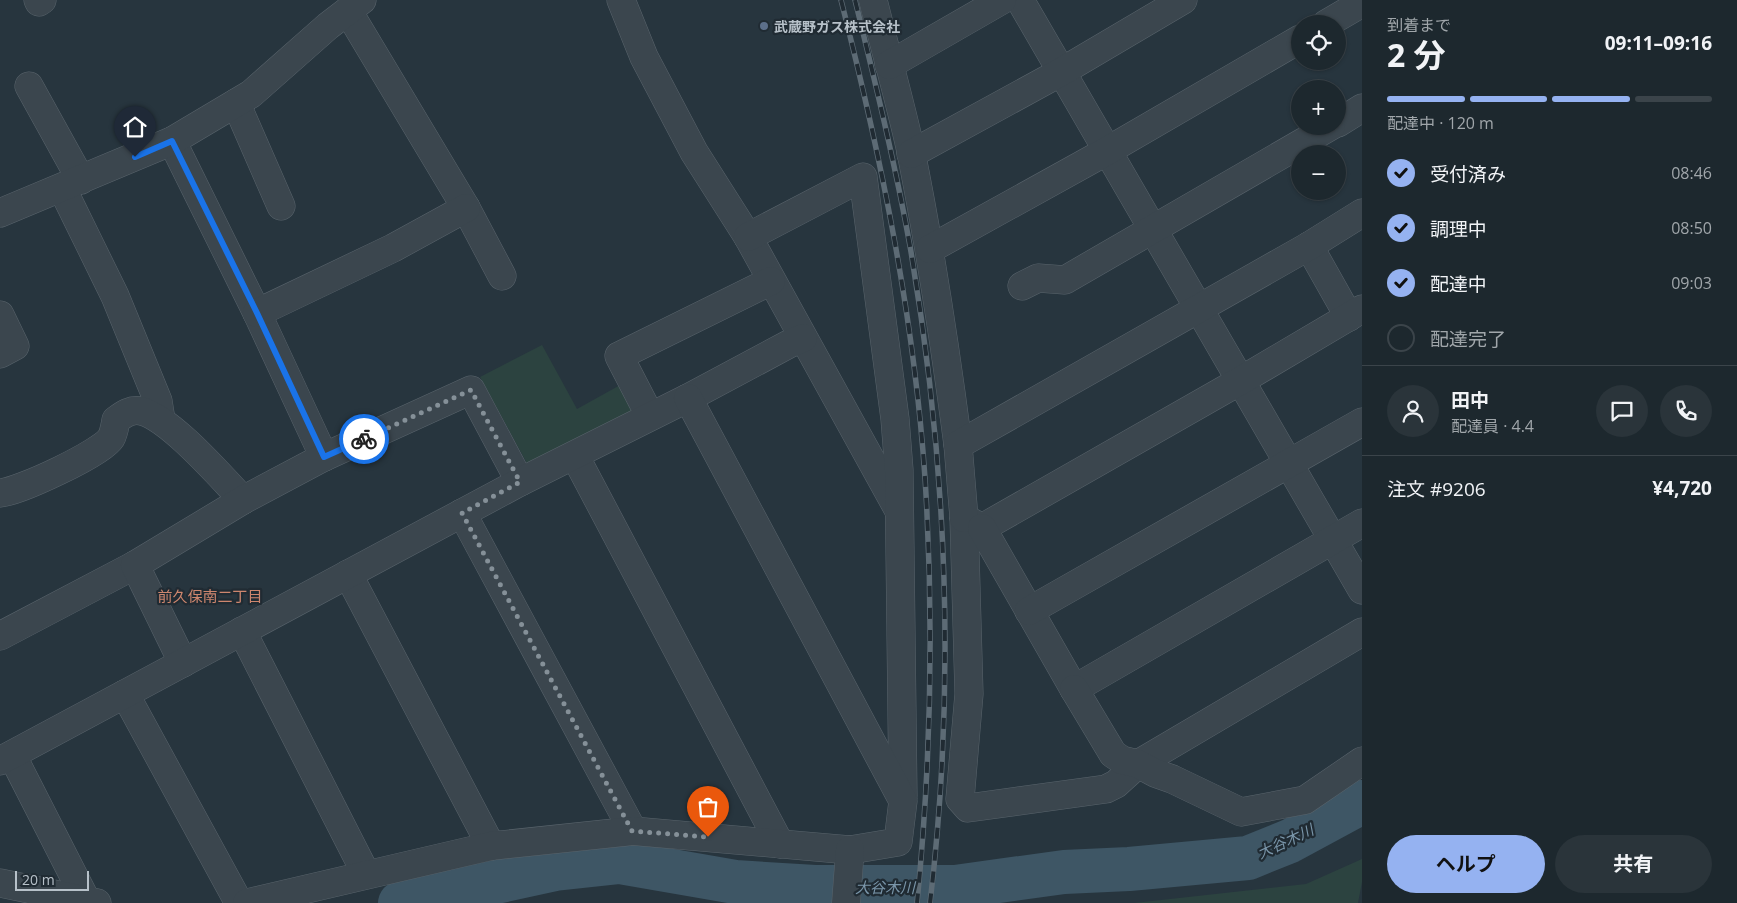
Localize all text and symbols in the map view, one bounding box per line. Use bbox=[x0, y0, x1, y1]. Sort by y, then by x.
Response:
text: 到着まで bbox=[1387, 14, 1451, 36]
map controls bbox=[1291, 15, 1346, 200]
button: locate bbox=[1291, 15, 1346, 70]
place label: 武蔵野ガス株式会社 bbox=[774, 17, 900, 36]
marker: 武蔵野ガス株式会社 bbox=[758, 20, 770, 32]
text: 09:11–09:16 bbox=[1605, 30, 1712, 56]
text: 2 分 bbox=[1387, 33, 1446, 76]
button: + bbox=[1291, 80, 1346, 135]
pin bbox=[114, 106, 156, 157]
text: 配達中 · 120 m bbox=[1387, 112, 1494, 134]
icon: home bbox=[121, 113, 149, 141]
button: − bbox=[1291, 145, 1346, 200]
icon: check bbox=[1387, 159, 1415, 187]
text: 受付済み bbox=[1430, 161, 1506, 187]
text: 08:46 bbox=[1671, 162, 1712, 184]
icon: check bbox=[1387, 214, 1415, 242]
text: 調理中 bbox=[1430, 216, 1487, 242]
text: 08:50 bbox=[1671, 217, 1712, 239]
icon: check bbox=[1387, 269, 1415, 297]
text: 配達中 bbox=[1430, 271, 1487, 297]
text: 09:03 bbox=[1671, 272, 1712, 294]
text: 配達完了 bbox=[1430, 326, 1506, 352]
button: person bbox=[1387, 385, 1439, 437]
button: chat bbox=[1596, 385, 1648, 437]
button: phone bbox=[1660, 385, 1712, 437]
text: 田中 bbox=[1451, 387, 1489, 413]
courier bbox=[339, 414, 389, 464]
text: 配達員 · 4.4 bbox=[1451, 415, 1534, 437]
icon: bike bbox=[350, 425, 378, 453]
text: ¥4,720 bbox=[1652, 475, 1712, 501]
text: 注文 #9206 bbox=[1387, 476, 1486, 502]
district label: 前久保南二丁目 bbox=[157, 586, 263, 606]
pin bbox=[687, 786, 729, 837]
icon: bag bbox=[694, 793, 722, 821]
water label: 大谷木川 bbox=[1254, 818, 1318, 863]
button: ヘルプ bbox=[1387, 835, 1545, 893]
button: 共有 bbox=[1555, 835, 1712, 893]
scale bar bbox=[15, 868, 89, 891]
text: 20 m bbox=[22, 870, 55, 889]
water label: 大谷木川 bbox=[855, 877, 917, 897]

